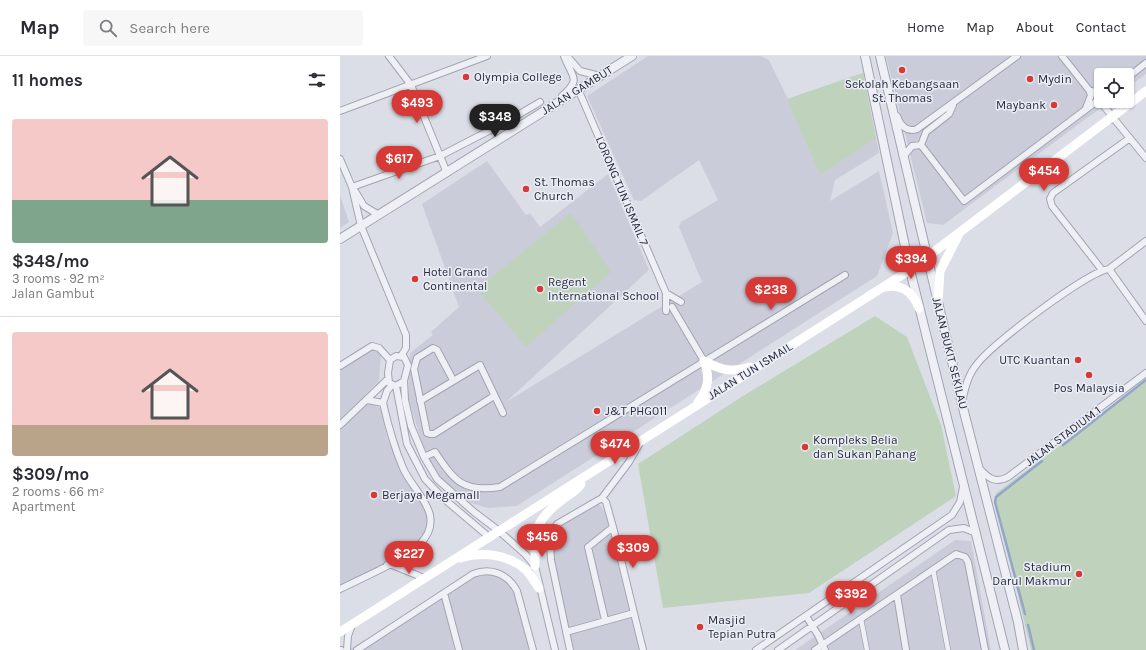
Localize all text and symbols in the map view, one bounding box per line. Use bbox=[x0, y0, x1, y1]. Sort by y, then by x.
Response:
search box bbox=[83, 10, 363, 46]
text: Map bbox=[20, 17, 59, 39]
icon: search bbox=[97, 17, 119, 39]
text: Search here bbox=[129, 19, 210, 37]
text: Home bbox=[907, 19, 944, 36]
text: Map bbox=[966, 19, 994, 36]
text: About bbox=[1016, 19, 1054, 36]
text: Contact bbox=[1076, 19, 1126, 36]
street label: JALAN GAMBUT bbox=[539, 62, 615, 118]
marker: Sekolah Kebangsaan St. Thomas bbox=[897, 65, 907, 75]
map controls bbox=[1094, 68, 1134, 108]
button: locate bbox=[1094, 68, 1134, 108]
icon: filters bbox=[306, 69, 328, 91]
text: 11 homes bbox=[12, 70, 83, 90]
place label: Olympia College bbox=[474, 70, 562, 84]
marker: Olympia College bbox=[461, 72, 471, 82]
place label: Mydin bbox=[1038, 72, 1072, 86]
marker: Mydin bbox=[1025, 74, 1035, 84]
place label: Sekolah Kebangsaan St. Thomas bbox=[845, 77, 959, 105]
pin: $493 bbox=[393, 90, 441, 124]
text: $493 bbox=[401, 95, 433, 110]
place label: Maybank bbox=[996, 98, 1046, 112]
marker: Maybank bbox=[1049, 100, 1059, 110]
pin: $348 bbox=[471, 104, 519, 138]
text: $348 bbox=[478, 109, 512, 124]
street label: LORONG TUN ISMAIL 7 bbox=[593, 134, 651, 248]
icon: home bbox=[134, 145, 206, 217]
pin: $617 bbox=[375, 146, 423, 180]
text: $617 bbox=[385, 151, 413, 166]
pin: $454 bbox=[1020, 158, 1068, 192]
text: $454 bbox=[1028, 163, 1060, 178]
place label: St. Thomas Church bbox=[534, 175, 595, 203]
marker: St. Thomas Church bbox=[521, 184, 531, 194]
pin: $394 bbox=[887, 246, 935, 280]
text: $348/mo bbox=[12, 251, 89, 271]
text: $394 bbox=[895, 251, 927, 266]
place label: Hotel Grand Continental bbox=[423, 265, 488, 293]
text: 3 rooms · 92 m² bbox=[12, 271, 105, 286]
marker: Hotel Grand Continental bbox=[410, 274, 420, 284]
place label: Regent International School bbox=[548, 275, 659, 303]
pin: $238 bbox=[747, 277, 795, 311]
text: $238 bbox=[754, 282, 788, 297]
marker: Regent International School bbox=[535, 284, 545, 294]
text: Jalan Gambut bbox=[12, 286, 94, 301]
street label: JALAN BUKIT SEKILAU bbox=[929, 295, 971, 411]
street label: JALAN TUN ISMAIL bbox=[705, 339, 795, 403]
place label: UTC Kuantan bbox=[999, 353, 1070, 367]
marker: UTC Kuantan bbox=[1073, 355, 1083, 365]
icon: home bbox=[134, 358, 206, 430]
marker: Pos Malaysia bbox=[1084, 370, 1094, 380]
place label: Pos Malaysia bbox=[1053, 381, 1125, 395]
street label: JALAN STADIUM 1 bbox=[1022, 403, 1104, 469]
place label: J&T PHG011 bbox=[605, 404, 667, 418]
marker: J&T PHG011 bbox=[592, 406, 602, 416]
pin: $474 bbox=[591, 431, 639, 465]
place label: Kompleks Belia dan Sukan Pahang bbox=[813, 433, 916, 461]
text: $474 bbox=[600, 436, 630, 451]
marker: Kompleks Belia dan Sukan Pahang bbox=[800, 442, 810, 452]
text: $309/mo bbox=[12, 464, 89, 484]
text: 2 rooms · 66 m² bbox=[12, 484, 104, 499]
place label: Berjaya Megamall bbox=[382, 488, 480, 502]
marker: Berjaya Megamall bbox=[369, 490, 379, 500]
text: Apartment bbox=[12, 499, 75, 514]
pin: $456 bbox=[518, 524, 566, 558]
text: $456 bbox=[526, 529, 558, 544]
pin: $309 bbox=[609, 535, 657, 569]
text: $309 bbox=[616, 540, 650, 555]
pin: $227 bbox=[385, 541, 433, 575]
text: $227 bbox=[393, 546, 425, 561]
place label: Stadium Darul Makmur bbox=[992, 560, 1072, 588]
marker: Stadium Darul Makmur bbox=[1074, 569, 1084, 579]
pin: $392 bbox=[827, 581, 875, 615]
text: $392 bbox=[835, 586, 867, 601]
place label: Masjid Tepian Putra bbox=[708, 613, 776, 641]
marker: Masjid Tepian Putra bbox=[695, 622, 705, 632]

